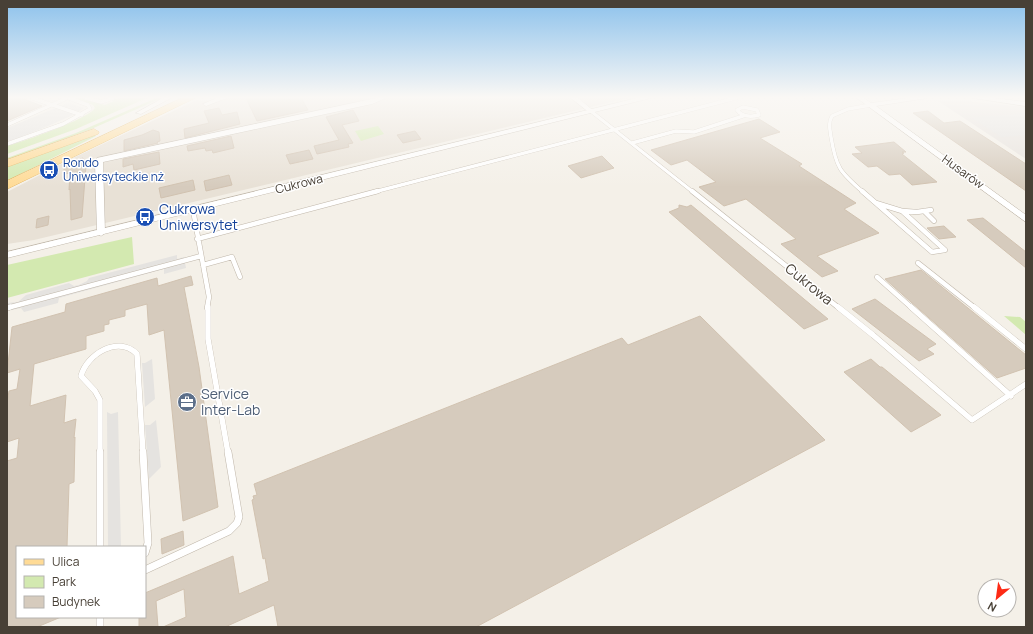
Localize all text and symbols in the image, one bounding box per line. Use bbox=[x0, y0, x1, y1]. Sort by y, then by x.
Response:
street label: Husarów bbox=[939, 150, 988, 193]
place label: Rondo Uniwersyteckie nż bbox=[63, 154, 164, 185]
bus stop icon: Rondo Uniwersyteckie nż bbox=[38, 159, 60, 181]
street label: Cukrowa bbox=[273, 169, 324, 198]
place label: Cukrowa Uniwersytet bbox=[159, 199, 238, 234]
bus stop icon: Cukrowa Uniwersytet bbox=[134, 206, 156, 228]
street label: Cukrowa bbox=[781, 259, 837, 309]
place label: Service Inter-Lab bbox=[201, 384, 260, 419]
office icon: Service Inter-Lab bbox=[176, 391, 198, 413]
legend bbox=[16, 546, 146, 618]
text: Ulica bbox=[52, 553, 79, 570]
text: Park bbox=[52, 573, 77, 590]
north arrow bbox=[977, 578, 1017, 618]
text: Budynek bbox=[52, 593, 101, 610]
text: N bbox=[985, 599, 999, 616]

